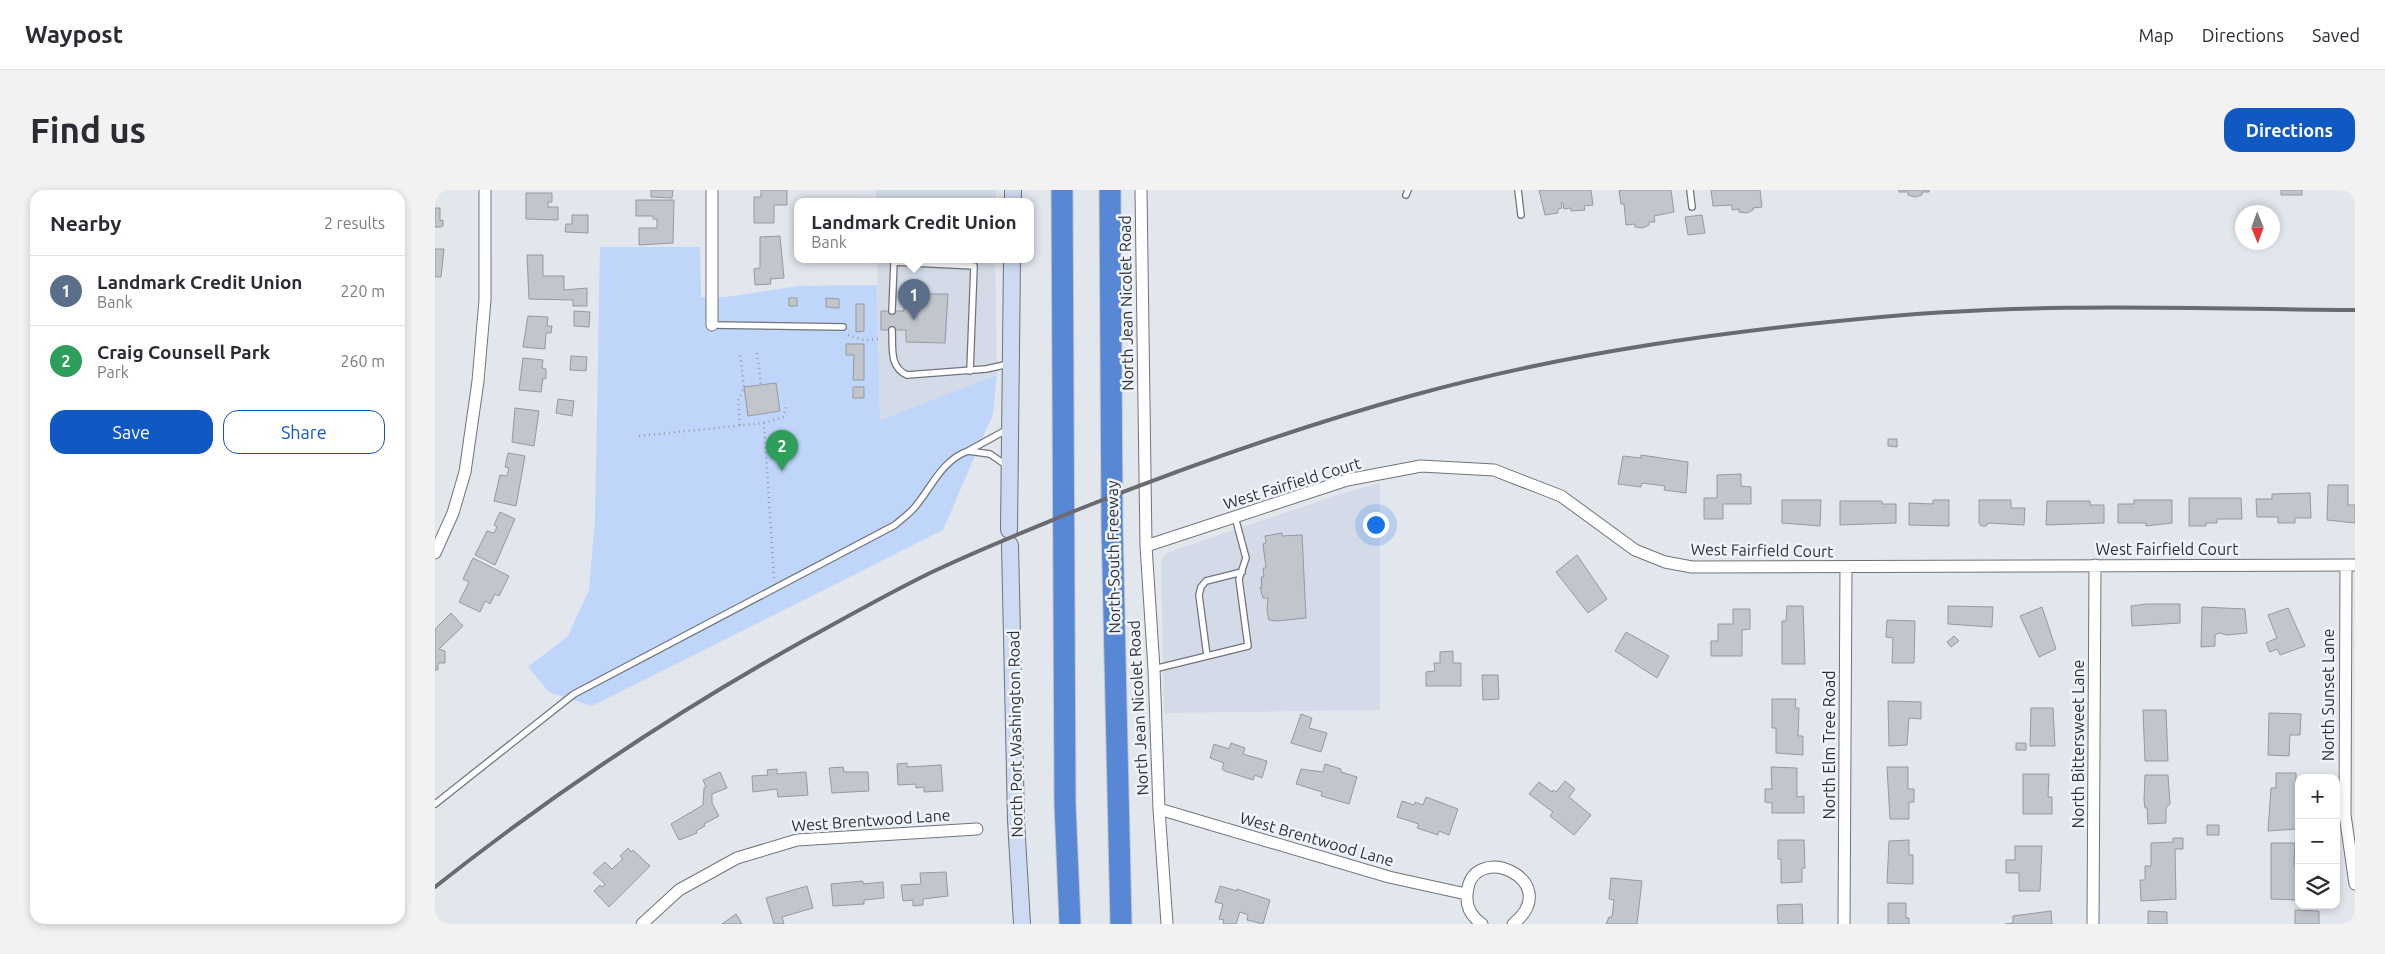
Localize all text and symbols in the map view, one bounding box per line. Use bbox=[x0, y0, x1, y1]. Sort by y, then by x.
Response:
text: Waypost bbox=[25, 21, 123, 48]
text: Map bbox=[2138, 25, 2174, 45]
text: Directions bbox=[2202, 25, 2284, 45]
text: Saved bbox=[2312, 25, 2360, 45]
button: Directions bbox=[2224, 108, 2355, 152]
text: Find us bbox=[30, 110, 146, 150]
popup bbox=[794, 198, 1034, 263]
north arrow bbox=[2235, 205, 2280, 250]
text: Nearby bbox=[50, 211, 121, 235]
text: Landmark Credit Union bbox=[811, 211, 1017, 233]
text: 2 results bbox=[324, 214, 385, 232]
street label: North Jean Nicolet Road bbox=[1115, 215, 1137, 391]
text: Bank bbox=[811, 233, 847, 251]
text: Landmark Credit Union bbox=[97, 271, 302, 293]
pin: 1 bbox=[898, 279, 930, 320]
text: 1 bbox=[61, 282, 71, 300]
text: 220 m bbox=[340, 282, 385, 300]
text: Bank bbox=[97, 293, 133, 311]
text: Craig Counsell Park bbox=[97, 341, 270, 363]
text: 2 bbox=[61, 352, 71, 370]
text: 260 m bbox=[340, 352, 385, 370]
text: Park bbox=[97, 363, 129, 381]
button: Save bbox=[50, 410, 213, 454]
button: Share bbox=[223, 410, 385, 454]
pin: 2 bbox=[766, 430, 798, 471]
street label: West Fairfield Court bbox=[1221, 453, 1364, 513]
street label: North-South Freeway bbox=[1103, 480, 1123, 634]
your location bbox=[1363, 512, 1389, 538]
street label: West Fairfield Court bbox=[1690, 540, 1834, 560]
street label: West Fairfield Court bbox=[2096, 540, 2239, 558]
street label: North Jean Nicolet Road bbox=[1124, 620, 1152, 796]
street label: North Sunset Lane bbox=[2319, 629, 2337, 761]
street label: North Port Washington Road bbox=[1004, 630, 1026, 838]
street label: North Bittersweet Lane bbox=[2069, 660, 2087, 828]
street label: North Elm Tree Road bbox=[1820, 670, 1838, 820]
map controls bbox=[2295, 774, 2340, 909]
button: + bbox=[2295, 774, 2340, 819]
street label: West Brentwood Lane bbox=[791, 805, 951, 835]
street label: West Brentwood Lane bbox=[1238, 808, 1396, 870]
button: − bbox=[2295, 819, 2340, 864]
button: layers bbox=[2295, 864, 2340, 909]

